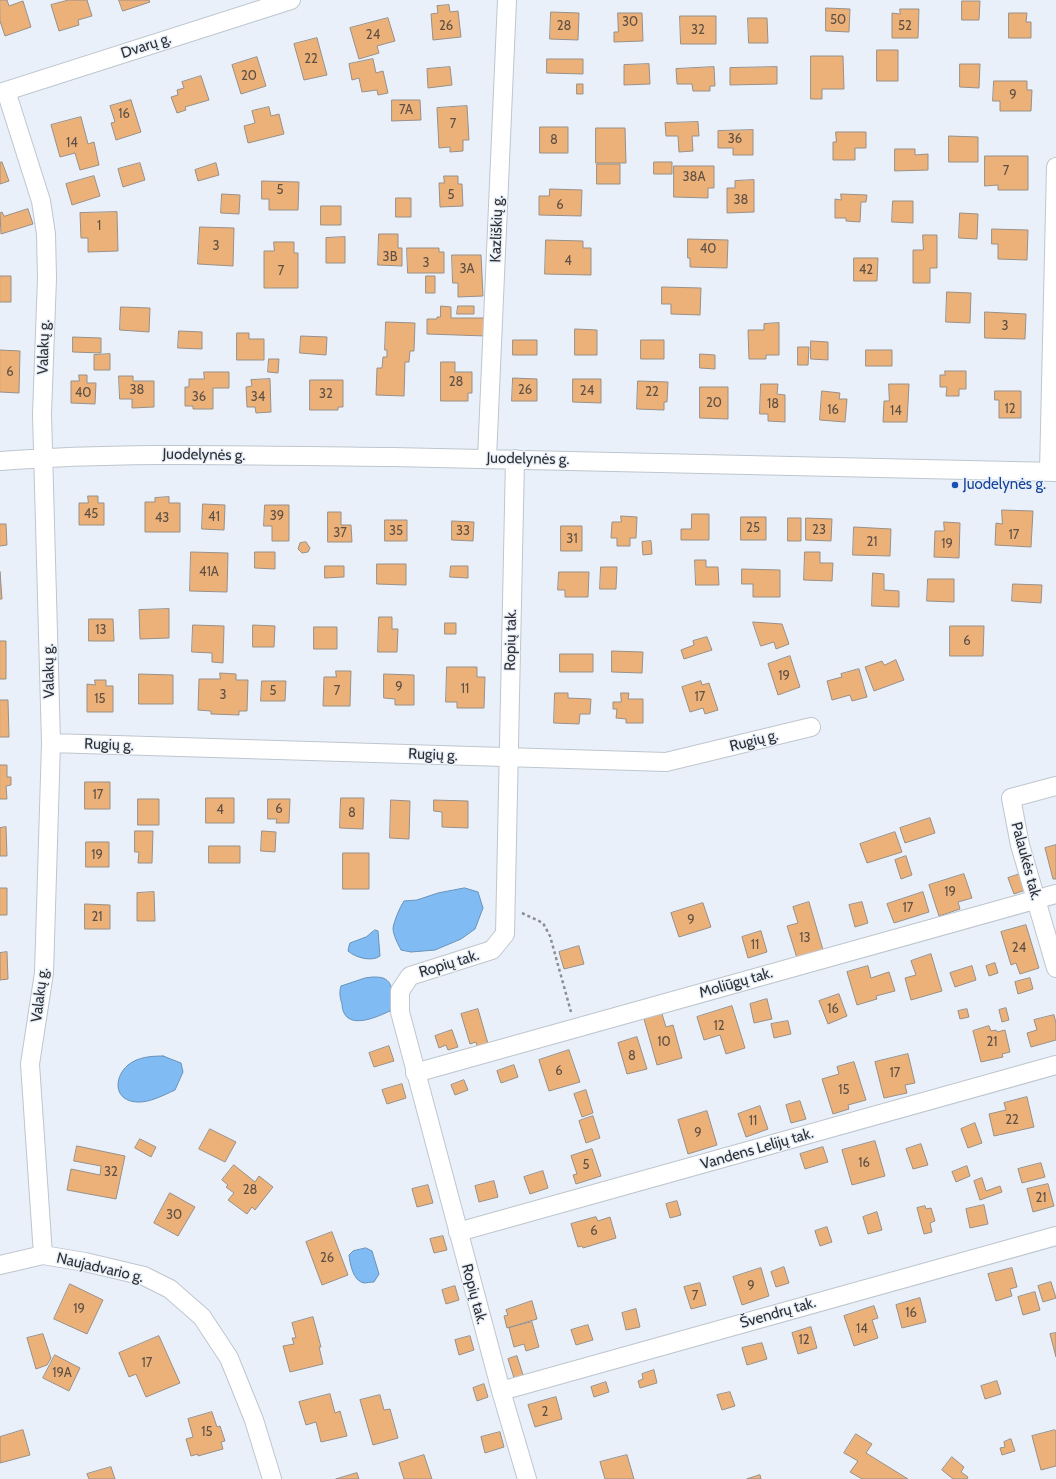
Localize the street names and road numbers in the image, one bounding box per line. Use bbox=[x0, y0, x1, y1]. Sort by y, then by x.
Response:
street label: Dvarų g. bbox=[119, 29, 173, 63]
street label: Kazliškių g. bbox=[487, 195, 507, 263]
street label: Valakų g. bbox=[34, 319, 54, 375]
street label: Juodelynės g. bbox=[162, 445, 246, 465]
street label: Juodelynės g. bbox=[486, 449, 570, 469]
street label: Ropių tak. bbox=[501, 609, 521, 671]
street label: Valakų g. bbox=[40, 643, 58, 699]
street label: Rugių g. bbox=[728, 726, 780, 756]
street label: Rugių g. bbox=[84, 735, 134, 755]
street label: Rugių g. bbox=[408, 745, 458, 765]
street label: Palaukės tak. bbox=[1007, 820, 1045, 902]
street label: Ropių tak. bbox=[417, 946, 481, 982]
street label: Moliūgų tak. bbox=[697, 964, 775, 1002]
street label: Valakų g. bbox=[28, 967, 52, 1023]
street label: Vandens Lelijų tak. bbox=[699, 1124, 815, 1174]
street label: Naujadvario g. bbox=[55, 1249, 145, 1287]
street label: Ropių tak. bbox=[457, 1262, 491, 1326]
street label: Švendrų tak. bbox=[738, 1294, 818, 1332]

